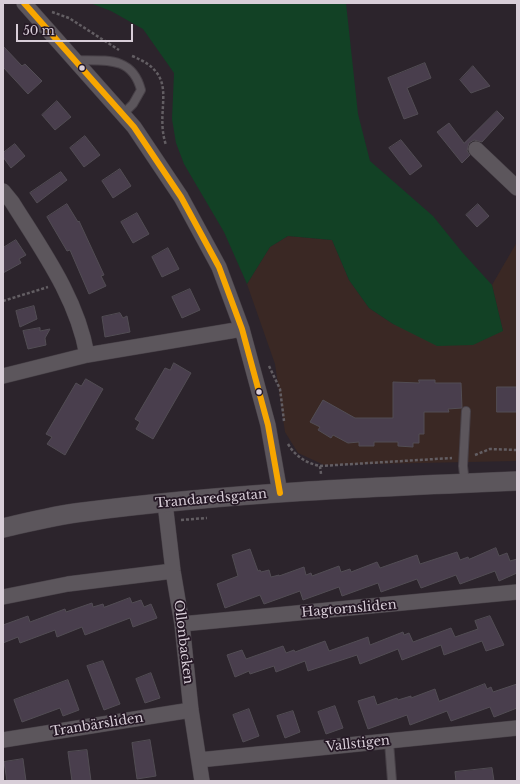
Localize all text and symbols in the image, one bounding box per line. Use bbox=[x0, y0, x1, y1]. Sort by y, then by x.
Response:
scale bar bbox=[18, 16, 135, 42]
text: 50 m bbox=[23, 23, 55, 38]
unlabelled marker bbox=[77, 63, 87, 73]
unlabelled marker bbox=[254, 387, 264, 397]
street label: Trandaredsgatan bbox=[154, 486, 268, 512]
street label: Hagtornsliden bbox=[301, 597, 397, 621]
street label: Ollonbacken bbox=[170, 599, 196, 685]
street label: Tranbärsliden bbox=[50, 710, 144, 740]
street label: Vallstigen bbox=[325, 733, 391, 755]

